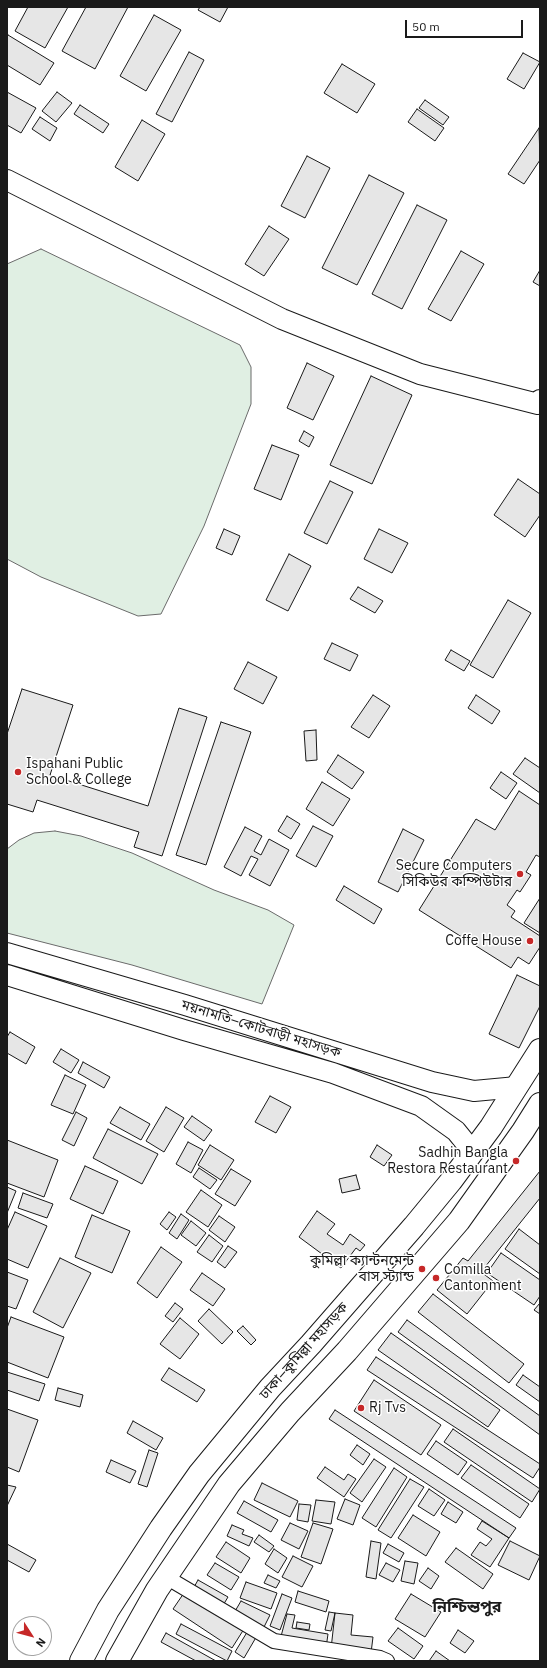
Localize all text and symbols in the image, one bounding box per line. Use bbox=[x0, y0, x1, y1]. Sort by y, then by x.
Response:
scale bar bbox=[407, 12, 525, 38]
text: 50 m bbox=[412, 19, 440, 34]
place label: Ispahani Public School & College bbox=[26, 756, 132, 788]
marker: Ispahani Public School & College bbox=[13, 767, 23, 777]
place label: Secure Computers সিকিউর কম্পিউটার bbox=[396, 858, 512, 890]
marker: Secure Computers সিকিউর কম্পিউটার bbox=[515, 869, 525, 879]
place label: Coffe House bbox=[445, 933, 522, 949]
marker: Coffe House bbox=[525, 936, 535, 946]
street label: ময়নামতি–কোটবাড়ী মহাসড়ক bbox=[179, 997, 343, 1061]
place label: Sadhin Bangla Restora Restaurant bbox=[387, 1145, 508, 1178]
marker: Sadhin Bangla Restora Restaurant bbox=[511, 1156, 521, 1166]
place label: কুমিল্লা ক্যান্টনমেন্ট বাস স্ট্যান্ড bbox=[310, 1253, 414, 1286]
place label: Comilla Cantonment bbox=[444, 1262, 522, 1294]
marker: কুমিল্লা ক্যান্টনমেন্ট বাস স্ট্যান্ড bbox=[417, 1264, 427, 1274]
marker: Comilla Cantonment bbox=[431, 1273, 441, 1283]
street label: ঢাকা–কুমিল্লা মহাসড়ক bbox=[256, 1299, 352, 1403]
place label: Rj Tvs bbox=[369, 1400, 406, 1416]
marker: Rj Tvs bbox=[356, 1403, 366, 1413]
district label: নিশ্চিন্তপুর bbox=[433, 1597, 501, 1617]
north arrow bbox=[12, 1616, 52, 1656]
text: N bbox=[33, 1635, 49, 1650]

